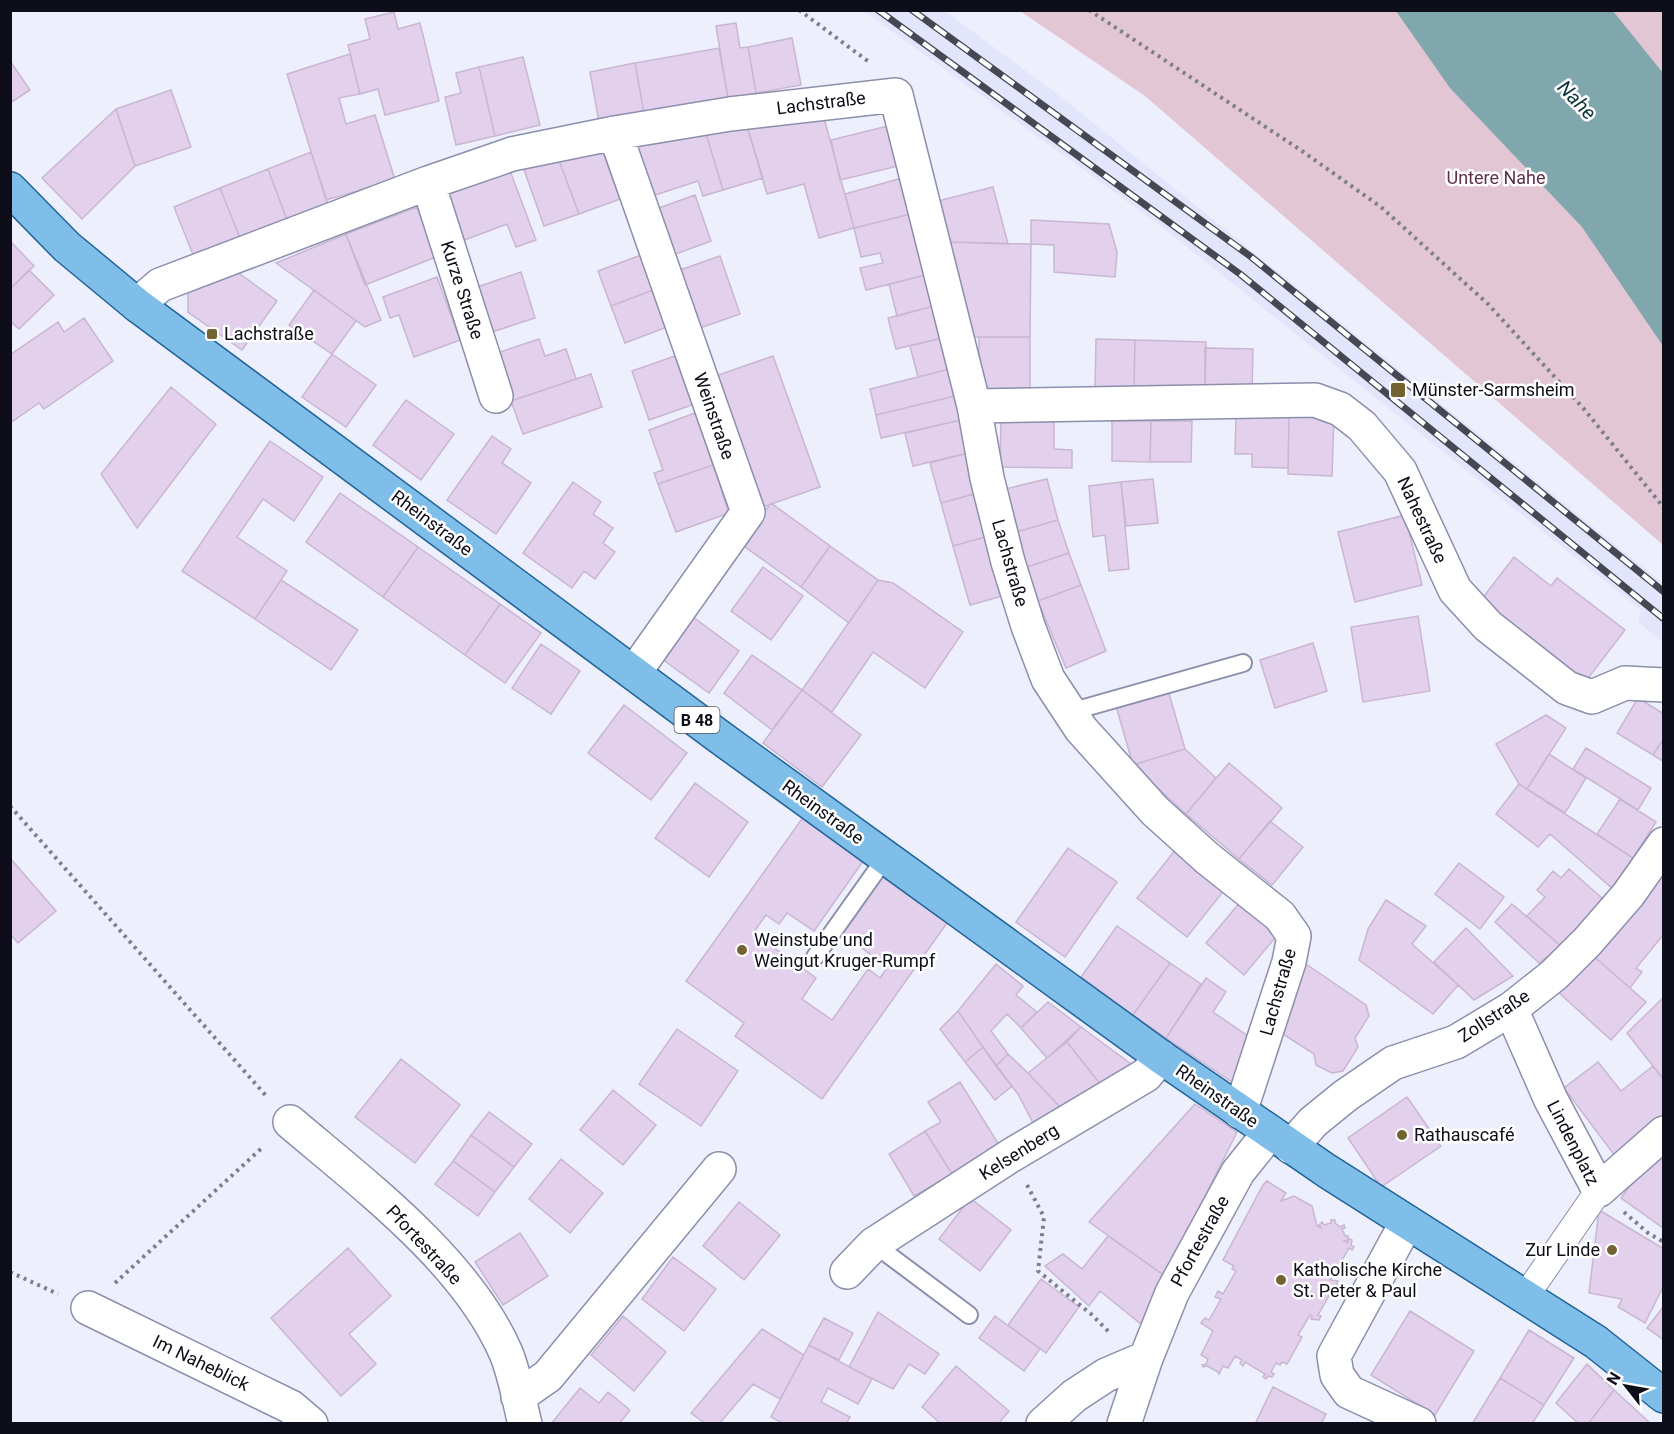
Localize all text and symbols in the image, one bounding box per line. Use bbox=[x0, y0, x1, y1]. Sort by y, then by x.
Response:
water label: Nahe bbox=[1553, 75, 1601, 125]
street label: Lachstraße bbox=[775, 87, 867, 118]
park label: Untere Nahe bbox=[1446, 167, 1546, 188]
street label: Kurze Straße bbox=[437, 238, 488, 342]
place label: Lachstraße bbox=[224, 323, 314, 344]
marker: Lachstraße bbox=[205, 327, 219, 341]
street label: Weinstraße bbox=[690, 370, 739, 462]
place label: Münster-Sarmsheim bbox=[1412, 379, 1575, 400]
marker: Münster-Sarmsheim bbox=[1389, 381, 1407, 399]
street label: Nahestraße bbox=[1393, 473, 1452, 566]
street label: Rheinstraße bbox=[388, 485, 477, 560]
street label: Lachstraße bbox=[988, 517, 1033, 609]
road number: B 48 bbox=[674, 707, 720, 733]
street label: Rheinstraße bbox=[778, 775, 868, 848]
place label: Weinstube und Weingut Kruger-Rumpf bbox=[754, 929, 936, 971]
marker: Weinstube und Weingut Kruger-Rumpf bbox=[735, 943, 749, 957]
street label: Lachstraße bbox=[1255, 946, 1300, 1038]
street label: Zollstraße bbox=[1454, 985, 1533, 1046]
street label: Rheinstraße bbox=[1172, 1060, 1263, 1132]
street label: Lindenplatz bbox=[1543, 1097, 1604, 1189]
street label: Kelsenberg bbox=[975, 1119, 1062, 1184]
place label: Rathauscafé bbox=[1414, 1124, 1515, 1145]
marker: Rathauscafé bbox=[1395, 1128, 1409, 1142]
street label: Pfortestraße bbox=[1166, 1192, 1233, 1290]
street label: Pfortestraße bbox=[382, 1201, 466, 1289]
place label: Zur Linde bbox=[1525, 1239, 1600, 1260]
marker: Zur Linde bbox=[1605, 1243, 1619, 1257]
place label: Katholische Kirche St. Peter & Paul bbox=[1293, 1259, 1442, 1301]
marker: Katholische Kirche St. Peter & Paul bbox=[1274, 1273, 1288, 1287]
street label: Im Naheblick bbox=[150, 1330, 254, 1395]
north arrow bbox=[1596, 1356, 1656, 1416]
text: N bbox=[1603, 1369, 1625, 1388]

